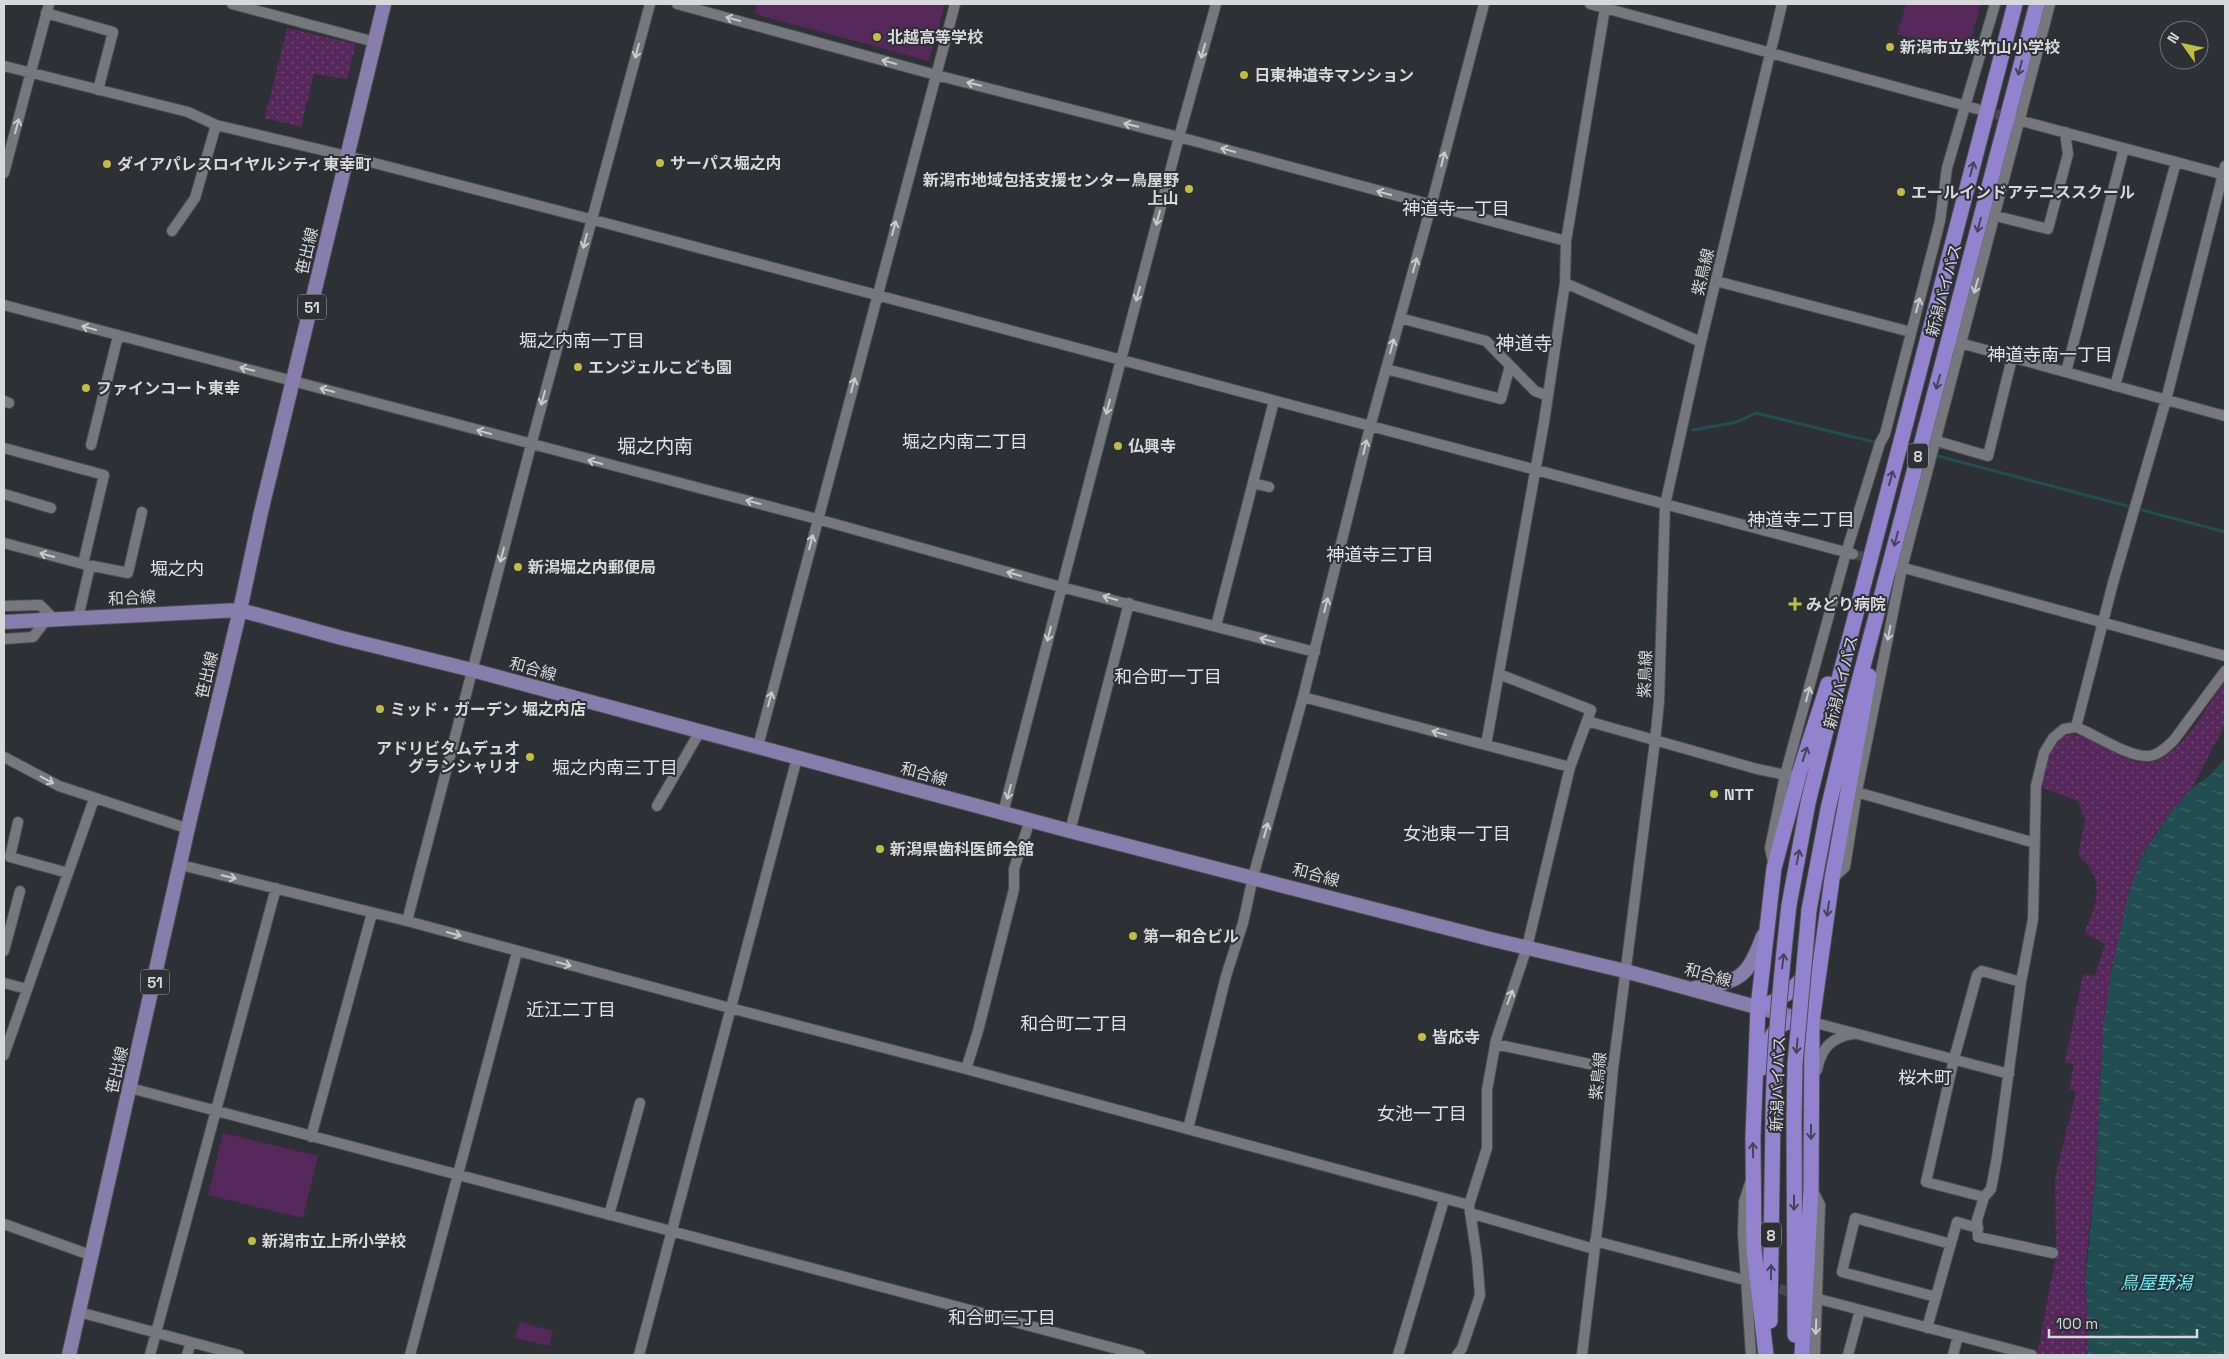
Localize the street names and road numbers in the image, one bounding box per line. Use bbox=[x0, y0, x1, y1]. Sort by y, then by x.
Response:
street label: 笹出線 bbox=[291, 225, 323, 277]
street label: 新潟バイパス bbox=[1921, 241, 1967, 339]
street label: 紫鳥線 bbox=[1687, 246, 1719, 298]
road number: 51 bbox=[298, 294, 326, 320]
road number: 8 bbox=[1908, 444, 1928, 468]
street label: 和合線 bbox=[107, 586, 157, 610]
street label: 新潟バイパス bbox=[1819, 633, 1863, 731]
street label: 笹出線 bbox=[191, 649, 223, 701]
street label: 紫鳥線 bbox=[1634, 650, 1656, 698]
street label: 和合線 bbox=[507, 653, 559, 685]
street label: 和合線 bbox=[898, 758, 950, 790]
street label: 和合線 bbox=[1290, 859, 1342, 891]
street label: 和合線 bbox=[1682, 959, 1734, 991]
road number: 51 bbox=[141, 970, 169, 994]
street label: 新潟バイパス bbox=[1766, 1036, 1790, 1132]
street label: 笹出線 bbox=[101, 1044, 133, 1096]
street label: 紫鳥線 bbox=[1585, 1051, 1611, 1101]
road number: 8 bbox=[1761, 1222, 1781, 1248]

